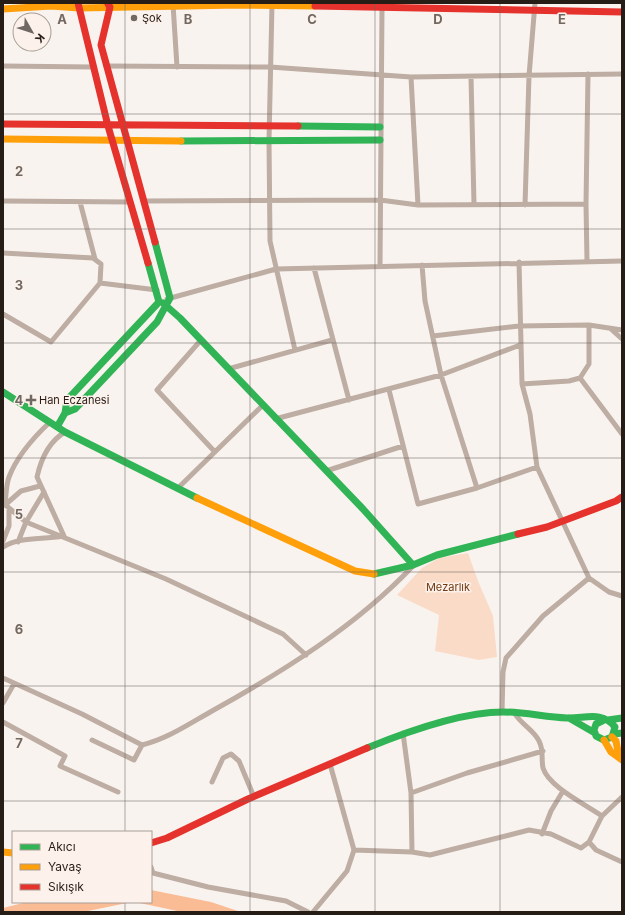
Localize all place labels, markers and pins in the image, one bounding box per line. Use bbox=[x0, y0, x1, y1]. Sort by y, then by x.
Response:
place label: Şok bbox=[142, 11, 162, 25]
marker: Şok bbox=[129, 13, 139, 23]
place label: Han Eczanesi bbox=[39, 393, 109, 407]
marker: Han Eczanesi bbox=[26, 395, 36, 405]

